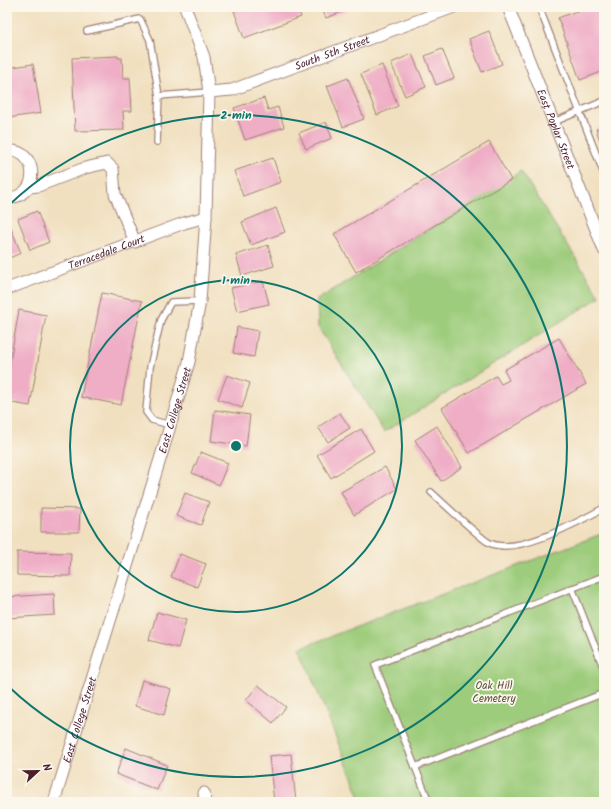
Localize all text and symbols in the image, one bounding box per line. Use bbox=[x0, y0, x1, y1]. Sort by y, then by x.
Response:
street label: South 5th Street bbox=[292, 31, 373, 76]
street label: East Poplar Street bbox=[531, 86, 579, 173]
text: 2 min bbox=[220, 106, 252, 125]
street label: Terracedale Court bbox=[66, 230, 148, 275]
text: 1 min bbox=[222, 271, 250, 290]
street label: East College Street bbox=[154, 364, 197, 456]
centre of rings bbox=[229, 439, 243, 453]
street label: East College Street bbox=[59, 674, 102, 766]
park label: Oak Hill Cemetery bbox=[472, 677, 516, 708]
north arrow bbox=[18, 751, 58, 791]
text: N bbox=[37, 761, 56, 774]

